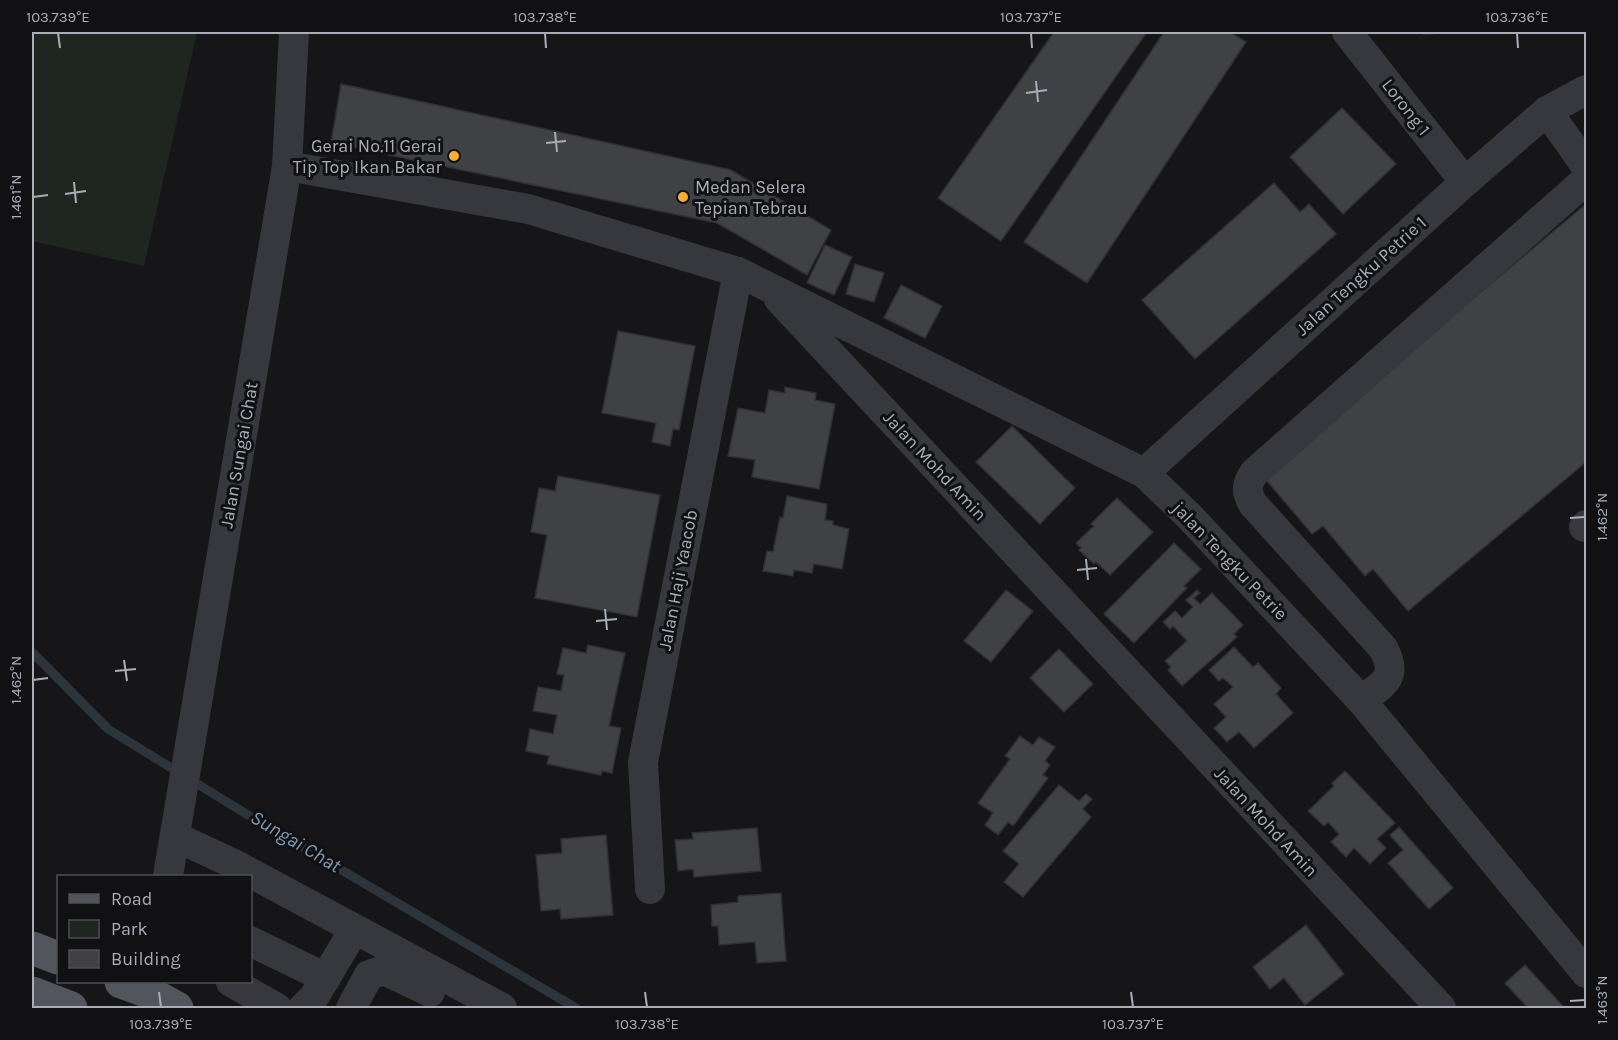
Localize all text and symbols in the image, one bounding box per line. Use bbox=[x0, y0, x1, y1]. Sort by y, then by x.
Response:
text: 103.739°E bbox=[26, 8, 90, 26]
text: 103.738°E bbox=[513, 8, 577, 26]
text: 103.737°E bbox=[1000, 8, 1062, 26]
text: 103.736°E bbox=[1485, 8, 1549, 26]
street label: Lorong 1 bbox=[1377, 74, 1435, 140]
place label: Gerai No.11 Gerai Tip Top Ikan Bakar bbox=[293, 135, 442, 178]
marker: Gerai No.11 Gerai Tip Top Ikan Bakar bbox=[447, 149, 461, 163]
text: 1.461°N bbox=[7, 175, 25, 219]
place label: Medan Selera Tepian Tebrau bbox=[695, 176, 808, 219]
marker: Medan Selera Tepian Tebrau bbox=[676, 190, 690, 204]
street label: Jalan Tengku Petrie 1 bbox=[1291, 212, 1431, 340]
street label: Jalan Sungai Chat bbox=[215, 380, 263, 530]
street label: Jalan Mohd Amin bbox=[879, 407, 991, 525]
text: 1.462°N bbox=[1593, 493, 1611, 541]
street label: jalan Tengku Petrie bbox=[1167, 496, 1292, 625]
street label: Jalan Haji Yaacob bbox=[654, 508, 702, 652]
text: 1.462°N bbox=[7, 656, 25, 704]
street label: Jalan Mohd Amin bbox=[1210, 763, 1322, 881]
water label: Sungai Chat bbox=[246, 805, 345, 877]
legend bbox=[57, 875, 252, 983]
text: Road bbox=[111, 888, 152, 910]
text: Park bbox=[111, 918, 148, 940]
text: Building bbox=[111, 948, 181, 970]
text: 1.463°N bbox=[1593, 976, 1611, 1024]
text: 103.739°E bbox=[129, 1015, 193, 1033]
text: 103.738°E bbox=[615, 1015, 679, 1033]
text: 103.737°E bbox=[1102, 1015, 1164, 1033]

